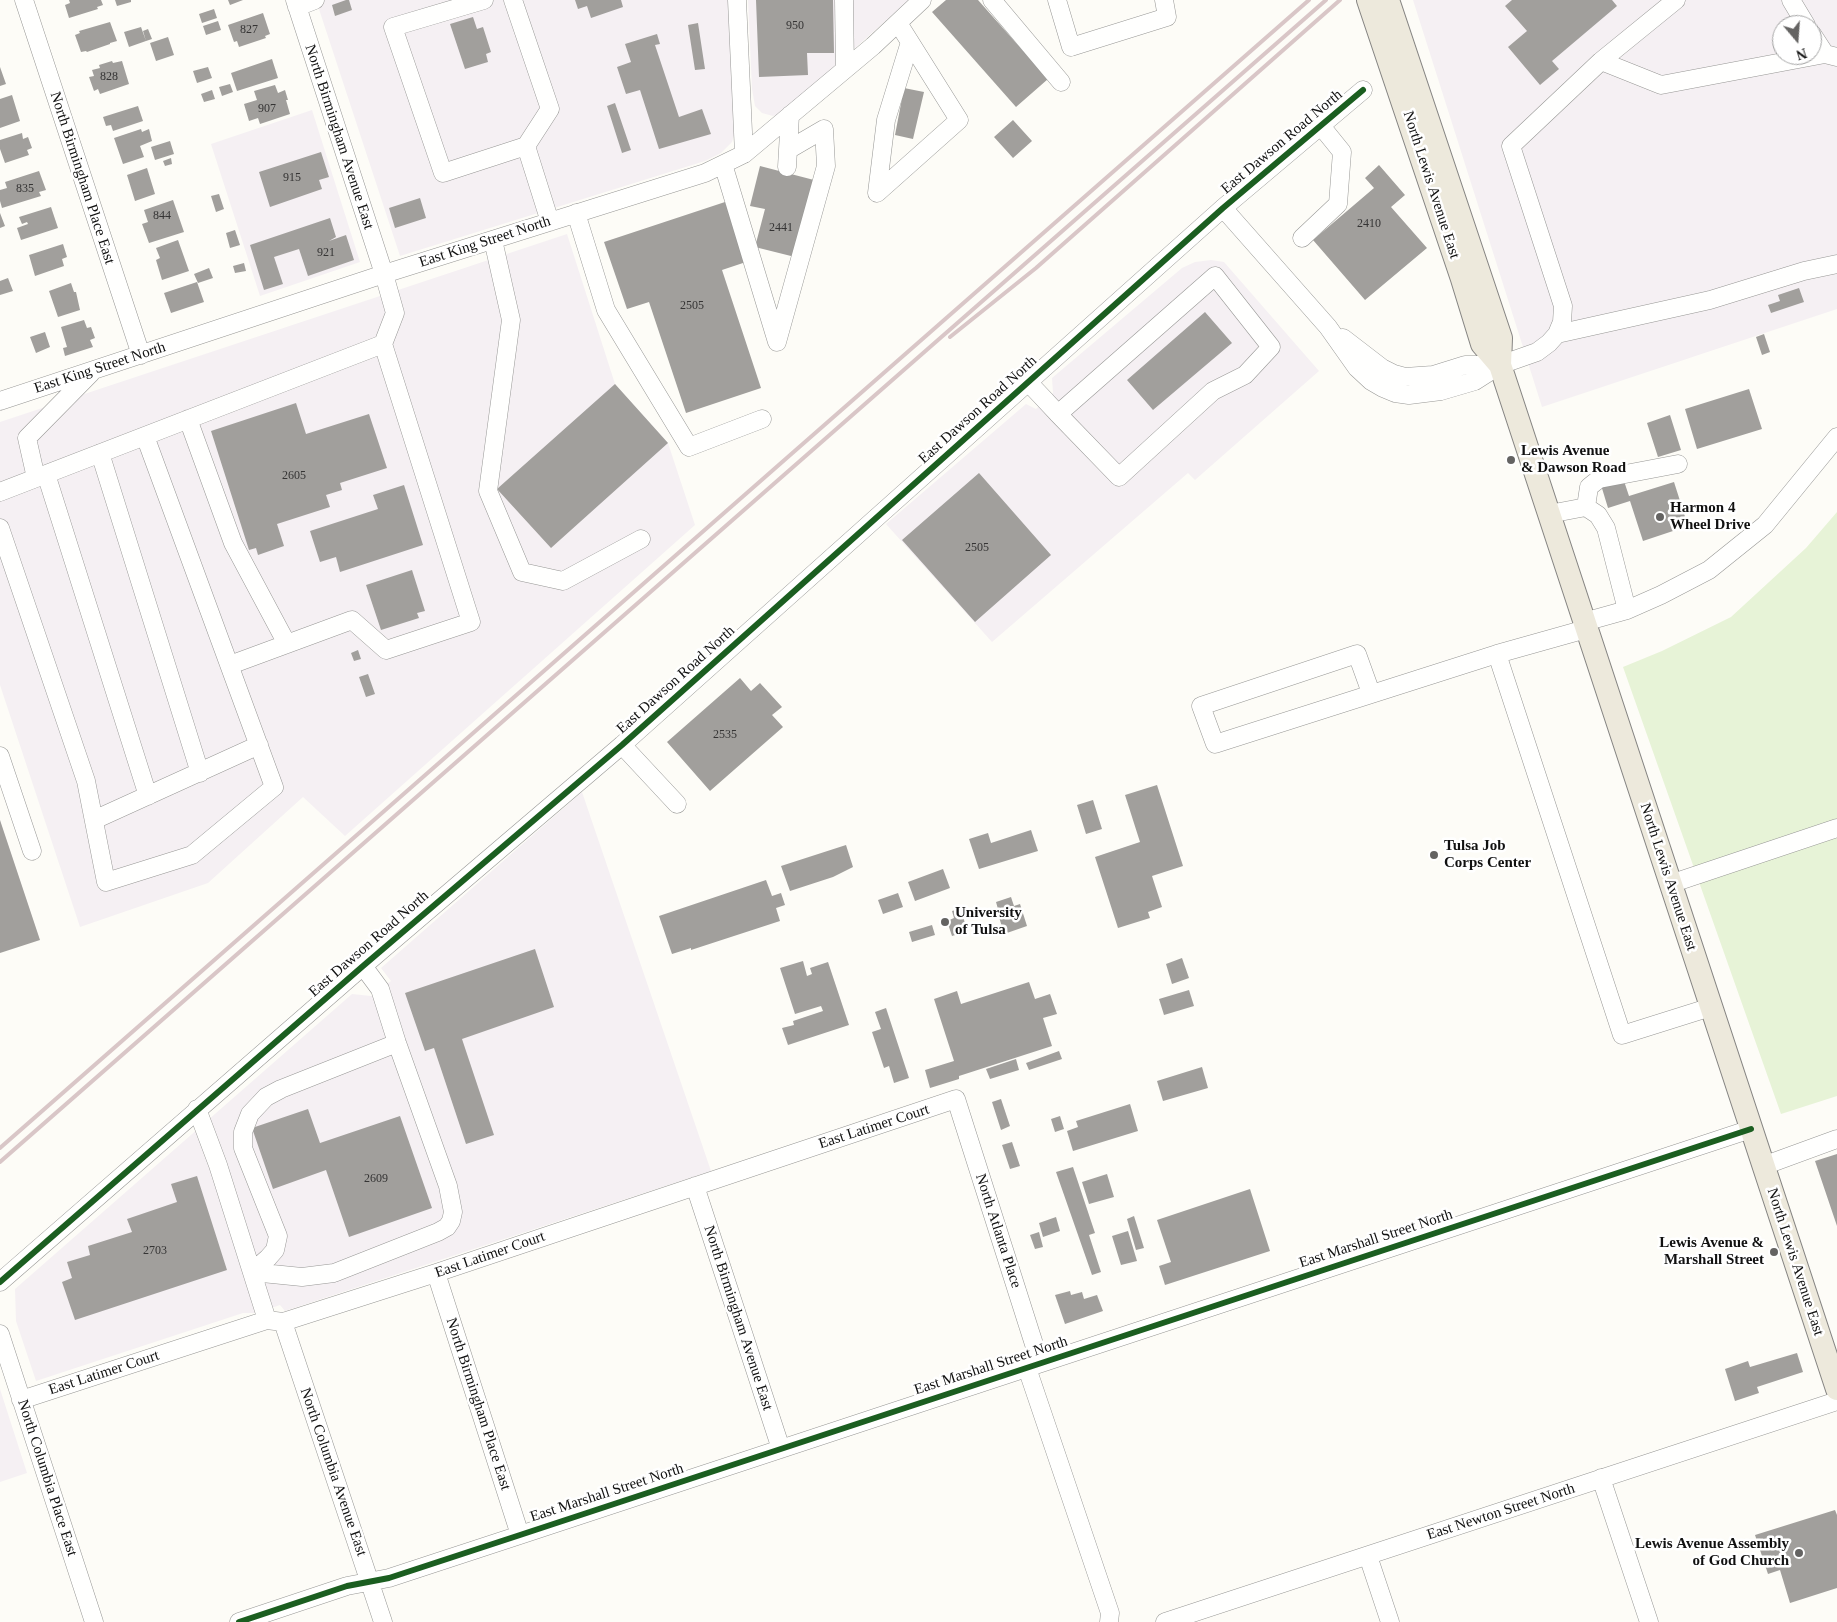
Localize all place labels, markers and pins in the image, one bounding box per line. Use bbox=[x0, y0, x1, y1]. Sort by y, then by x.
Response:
place label: Lewis Avenue & Dawson Road bbox=[1521, 442, 1626, 477]
marker: Lewis Avenue & Dawson Road bbox=[1505, 454, 1517, 466]
place label: Harmon 4 Wheel Drive bbox=[1670, 499, 1750, 534]
marker: Harmon 4 Wheel Drive bbox=[1654, 511, 1666, 523]
place label: Tulsa Job Corps Center bbox=[1444, 837, 1531, 872]
marker: Tulsa Job Corps Center bbox=[1428, 849, 1440, 861]
place label: University of Tulsa bbox=[955, 904, 1022, 939]
marker: University of Tulsa bbox=[939, 916, 951, 928]
place label: Lewis Avenue & Marshall Street bbox=[1659, 1234, 1764, 1269]
marker: Lewis Avenue & Marshall Street bbox=[1768, 1246, 1780, 1258]
place label: Lewis Avenue Assembly of God Church bbox=[1635, 1535, 1789, 1570]
marker: Lewis Avenue Assembly of God Church bbox=[1793, 1547, 1805, 1559]

